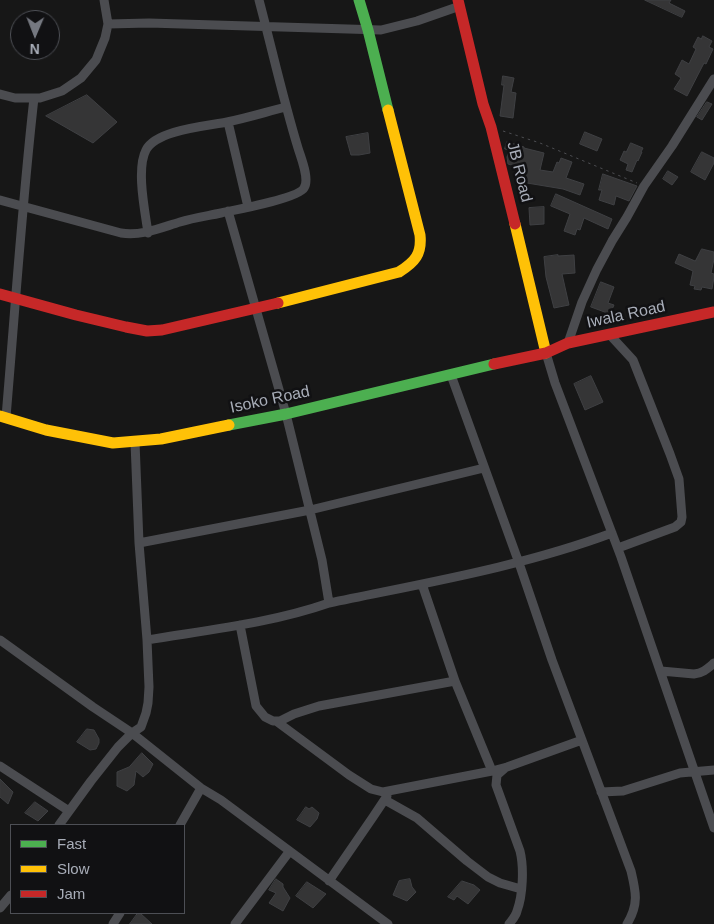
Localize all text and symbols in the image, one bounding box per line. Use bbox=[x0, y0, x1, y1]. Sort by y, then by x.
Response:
north arrow bbox=[10, 10, 60, 60]
text: N bbox=[30, 41, 40, 57]
street label: JB Road bbox=[502, 140, 536, 204]
street label: Iwala Road bbox=[585, 297, 667, 333]
street label: Isoko Road bbox=[228, 382, 312, 418]
legend bbox=[10, 824, 185, 914]
text: Fast bbox=[57, 835, 86, 852]
text: Slow bbox=[57, 860, 90, 877]
text: Jam bbox=[57, 885, 85, 902]

